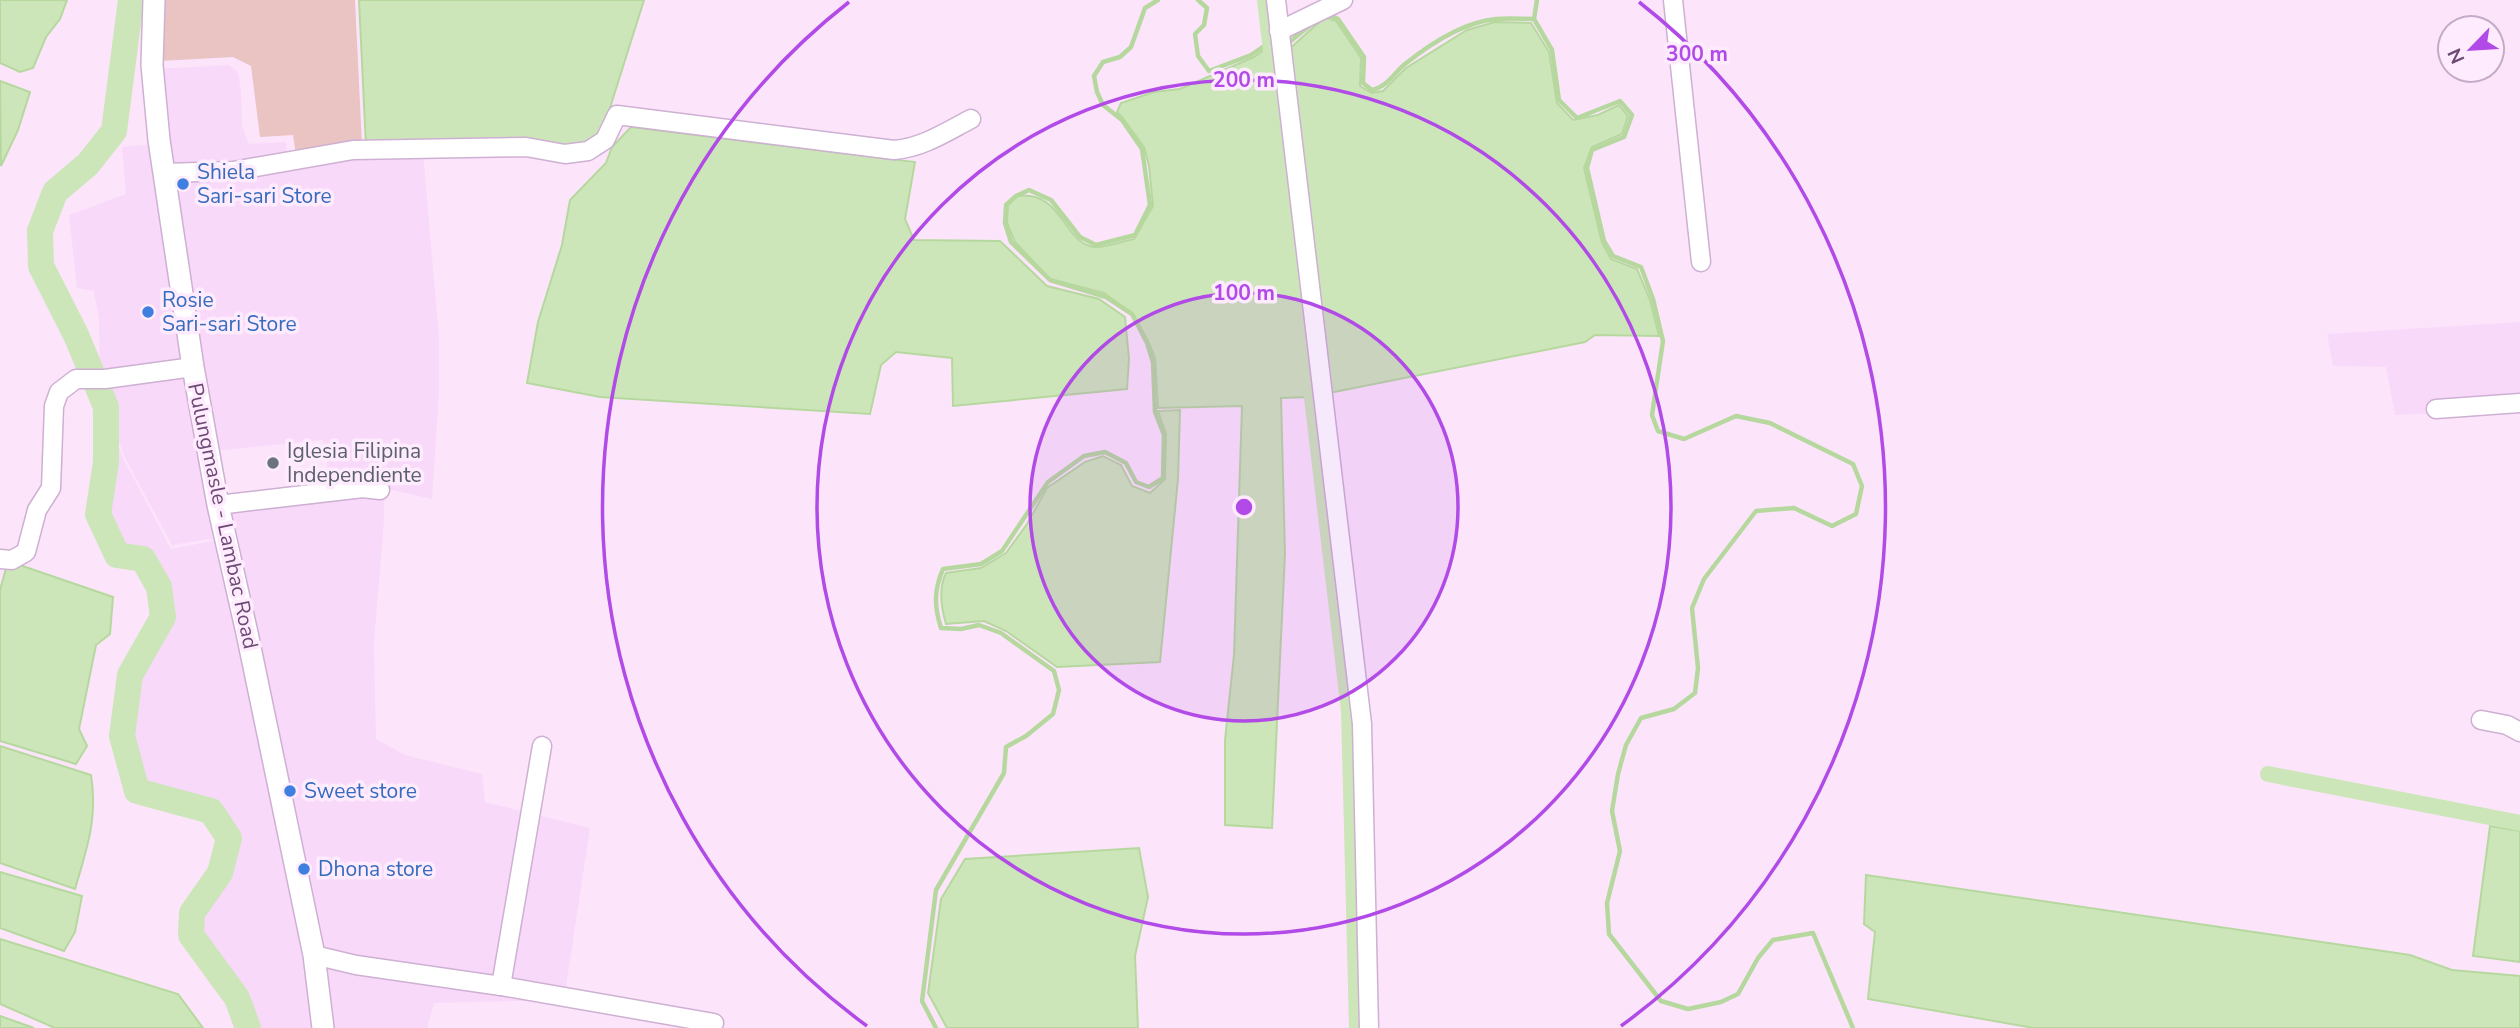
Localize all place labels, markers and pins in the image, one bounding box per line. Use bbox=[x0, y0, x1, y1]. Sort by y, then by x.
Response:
place label: Shiela Sari-sari Store bbox=[197, 158, 332, 210]
marker: Shiela Sari-sari Store bbox=[175, 176, 191, 192]
place label: Rosie Sari-sari Store bbox=[162, 286, 297, 338]
marker: Rosie Sari-sari Store bbox=[140, 304, 156, 320]
place label: Iglesia Filipina Independiente bbox=[287, 437, 422, 489]
marker: Iglesia Filipina Independiente bbox=[265, 455, 281, 471]
centre of rings bbox=[1232, 495, 1256, 519]
place label: Sweet store bbox=[304, 777, 417, 805]
marker: Sweet store bbox=[282, 783, 298, 799]
place label: Dhona store bbox=[318, 855, 433, 883]
marker: Dhona store bbox=[296, 861, 312, 877]

